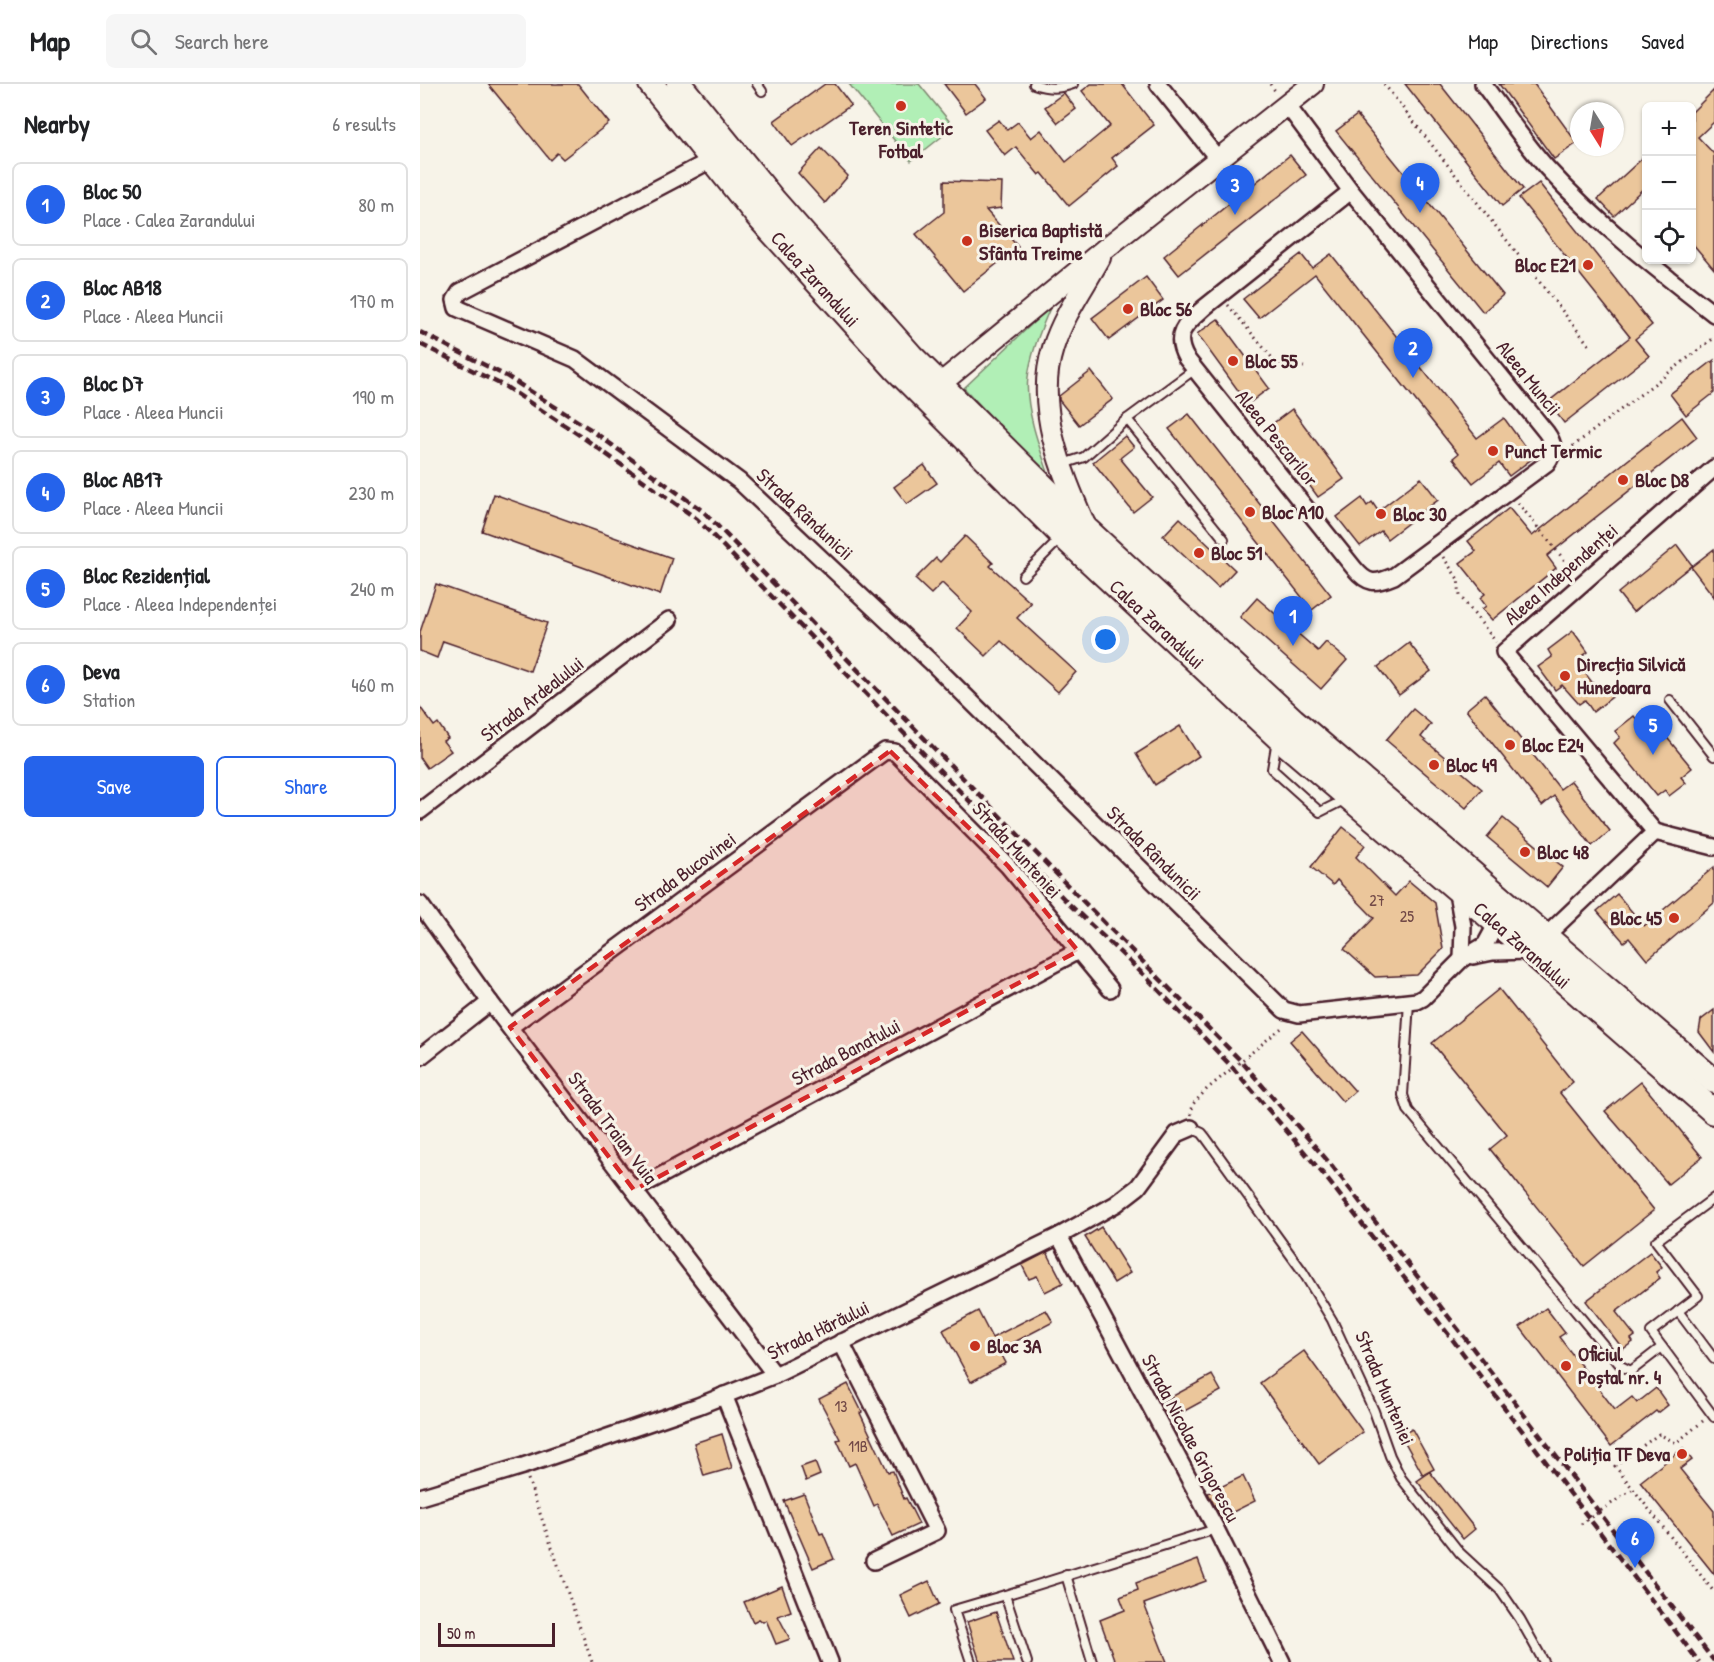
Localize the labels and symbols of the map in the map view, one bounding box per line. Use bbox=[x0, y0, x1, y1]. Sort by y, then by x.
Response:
marker: Teren Sintetic Fotbal bbox=[894, 99, 908, 113]
north arrow bbox=[1570, 102, 1624, 156]
place label: Teren Sintetic Fotbal bbox=[848, 114, 954, 164]
pin: 4 bbox=[1400, 164, 1440, 213]
pin: 3 bbox=[1216, 166, 1254, 215]
place label: Biserica Baptistă Sfânta Treime bbox=[979, 216, 1102, 266]
street label: Calea Zarandului bbox=[765, 225, 866, 333]
marker: Biserica Baptistă Sfânta Treime bbox=[960, 234, 974, 248]
place label: Bloc E21 bbox=[1515, 251, 1576, 278]
marker: Bloc E21 bbox=[1581, 258, 1595, 272]
place label: Bloc 56 bbox=[1140, 295, 1192, 322]
marker: Bloc 56 bbox=[1121, 302, 1135, 316]
pin: 2 bbox=[1394, 328, 1432, 378]
street label: Aleea Muncii bbox=[1491, 335, 1568, 421]
place label: Bloc 55 bbox=[1245, 347, 1298, 374]
marker: Bloc 55 bbox=[1226, 354, 1240, 368]
street label: Aleea Pescarilor bbox=[1230, 383, 1325, 492]
place label: Punct Termic bbox=[1505, 437, 1603, 464]
marker: Punct Termic bbox=[1486, 444, 1500, 458]
street label: Strada Rândunicii bbox=[751, 462, 860, 566]
place label: Bloc D8 bbox=[1635, 466, 1689, 493]
marker: Bloc D8 bbox=[1616, 473, 1630, 487]
place label: Bloc A10 bbox=[1262, 498, 1324, 525]
place label: Bloc 30 bbox=[1393, 500, 1447, 527]
marker: Bloc A10 bbox=[1243, 505, 1257, 519]
marker: Bloc 30 bbox=[1374, 507, 1388, 521]
street label: Aleea Independenței bbox=[1498, 517, 1623, 631]
place label: Bloc 51 bbox=[1211, 539, 1263, 566]
marker: Bloc 51 bbox=[1192, 546, 1206, 560]
street label: Calea Zarandului bbox=[1104, 573, 1211, 675]
pin: 1 bbox=[1274, 596, 1312, 646]
your location bbox=[1091, 625, 1120, 654]
street label: Strada Ardealului bbox=[475, 650, 589, 747]
place label: Direcția Silvică Hunedoara bbox=[1577, 650, 1685, 700]
marker: Direcția Silvică Hunedoara bbox=[1558, 669, 1572, 683]
pin: 5 bbox=[1634, 706, 1672, 755]
place label: Bloc E24 bbox=[1522, 731, 1584, 758]
marker: Bloc E24 bbox=[1503, 738, 1517, 752]
place label: Bloc 49 bbox=[1446, 751, 1497, 778]
marker: Bloc 49 bbox=[1427, 758, 1441, 772]
street label: Strada Munteniei bbox=[967, 795, 1068, 904]
street label: Strada Rândunicii bbox=[1101, 799, 1208, 906]
street label: Strada Bucovinei bbox=[628, 825, 741, 918]
place label: Bloc 48 bbox=[1537, 838, 1589, 865]
marker: Bloc 48 bbox=[1518, 845, 1532, 859]
house number: 27 bbox=[1369, 889, 1385, 911]
street label: Calea Zarandului bbox=[1468, 895, 1577, 994]
place label: Bloc 45 bbox=[1610, 904, 1663, 931]
house number: 25 bbox=[1400, 905, 1414, 927]
marker: Bloc 45 bbox=[1667, 911, 1681, 925]
street label: Strada Banatului bbox=[787, 1012, 905, 1092]
street label: Strada Traian Vuia bbox=[562, 1066, 665, 1190]
street label: Strada Hărăului bbox=[762, 1293, 873, 1366]
street label: Strada Munteniei bbox=[1349, 1327, 1422, 1449]
place label: Bloc 3A bbox=[987, 1332, 1042, 1359]
marker: Bloc 3A bbox=[968, 1339, 982, 1353]
place label: Oficiul Poștal nr. 4 bbox=[1578, 1340, 1662, 1390]
street label: Strada Nicolae Grigorescu bbox=[1136, 1349, 1247, 1526]
marker: Oficiul Poștal nr. 4 bbox=[1559, 1359, 1573, 1373]
house number: 13 bbox=[835, 1395, 847, 1417]
house number: 11B bbox=[848, 1435, 868, 1457]
place label: Poliția TF Deva bbox=[1564, 1440, 1670, 1467]
marker: Poliția TF Deva bbox=[1675, 1447, 1689, 1461]
pin: 6 bbox=[1616, 1518, 1654, 1568]
scale bar bbox=[438, 1620, 555, 1648]

